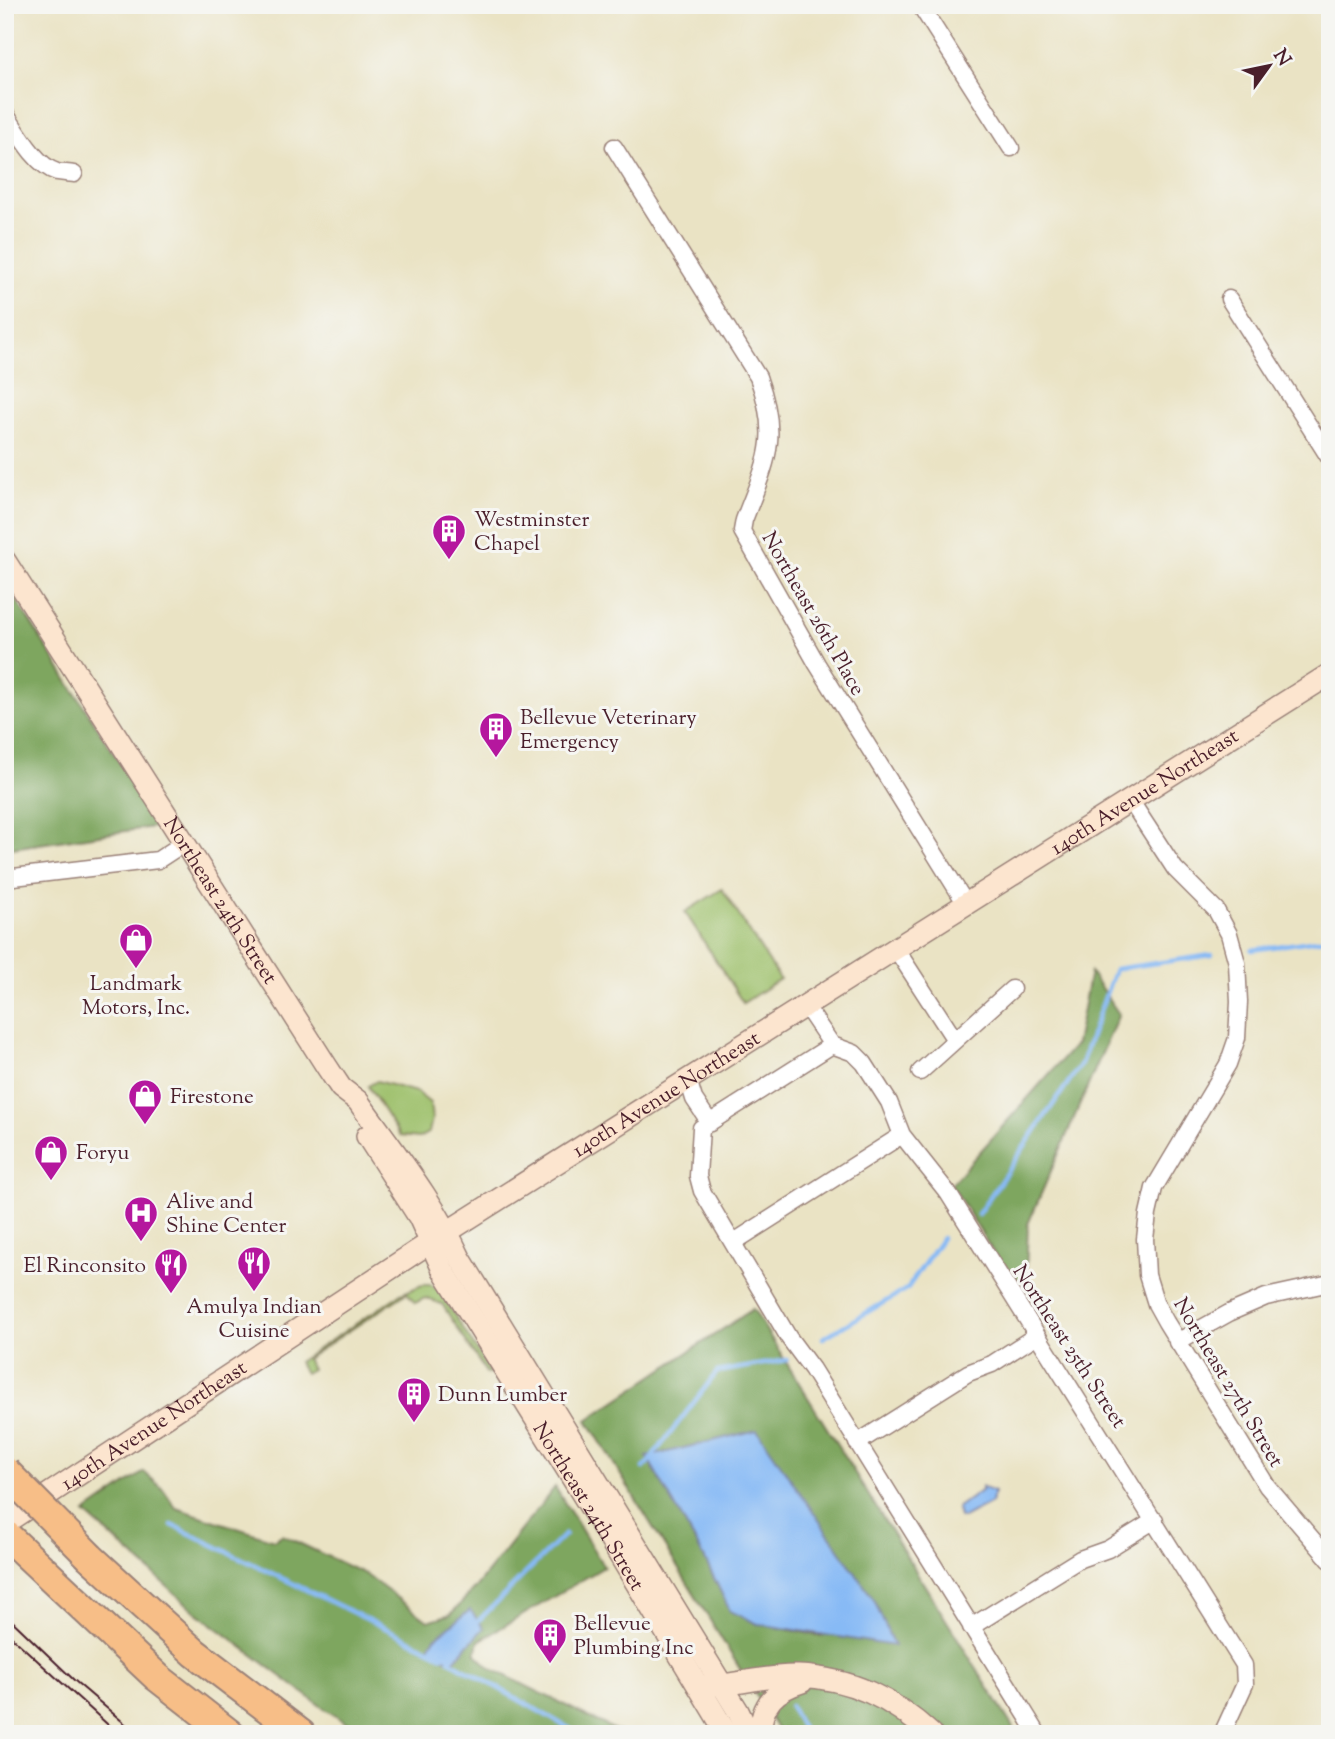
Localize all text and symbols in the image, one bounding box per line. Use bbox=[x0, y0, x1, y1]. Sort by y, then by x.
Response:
north arrow bbox=[1234, 32, 1304, 102]
text: N bbox=[1266, 44, 1297, 72]
place label: Westminster Chapel bbox=[474, 506, 589, 560]
building icon: Westminster Chapel bbox=[430, 512, 468, 561]
street label: Northeast 26th Place bbox=[753, 526, 872, 702]
place label: Bellevue Veterinary Emergency bbox=[520, 704, 697, 758]
building icon: Bellevue Veterinary Emergency bbox=[477, 710, 515, 759]
street label: 140th Avenue Northeast bbox=[1045, 722, 1245, 864]
street label: Northeast 24th Street bbox=[155, 812, 284, 991]
shop icon: Landmark Motors, Inc. bbox=[117, 921, 155, 970]
place label: Landmark Motors, Inc. bbox=[82, 970, 190, 1024]
street label: 140th Avenue Northeast bbox=[567, 1025, 767, 1166]
shop icon: Firestone bbox=[126, 1077, 164, 1126]
place label: Firestone bbox=[170, 1083, 254, 1113]
shop icon: Foryu bbox=[32, 1133, 70, 1182]
place label: Foryu bbox=[76, 1139, 129, 1169]
place label: Alive and Shine Center bbox=[166, 1188, 287, 1242]
hospital icon: Alive and Shine Center bbox=[122, 1194, 160, 1243]
restaurant icon: Amulya Indian Cuisine bbox=[235, 1244, 273, 1293]
restaurant icon: El Rinconsito bbox=[152, 1246, 190, 1295]
place label: El Rinconsito bbox=[24, 1252, 146, 1282]
street label: Northeast 25th Street bbox=[1004, 1259, 1133, 1435]
place label: Amulya Indian Cuisine bbox=[186, 1293, 322, 1347]
street label: Northeast 27th Street bbox=[1165, 1293, 1290, 1473]
street label: 140th Avenue Northeast bbox=[56, 1354, 254, 1499]
building icon: Dunn Lumber bbox=[395, 1375, 433, 1424]
place label: Dunn Lumber bbox=[438, 1381, 567, 1411]
street label: Northeast 24th Street bbox=[524, 1417, 651, 1597]
place label: Bellevue Plumbing Inc bbox=[574, 1610, 694, 1664]
building icon: Bellevue Plumbing Inc bbox=[531, 1616, 569, 1665]

